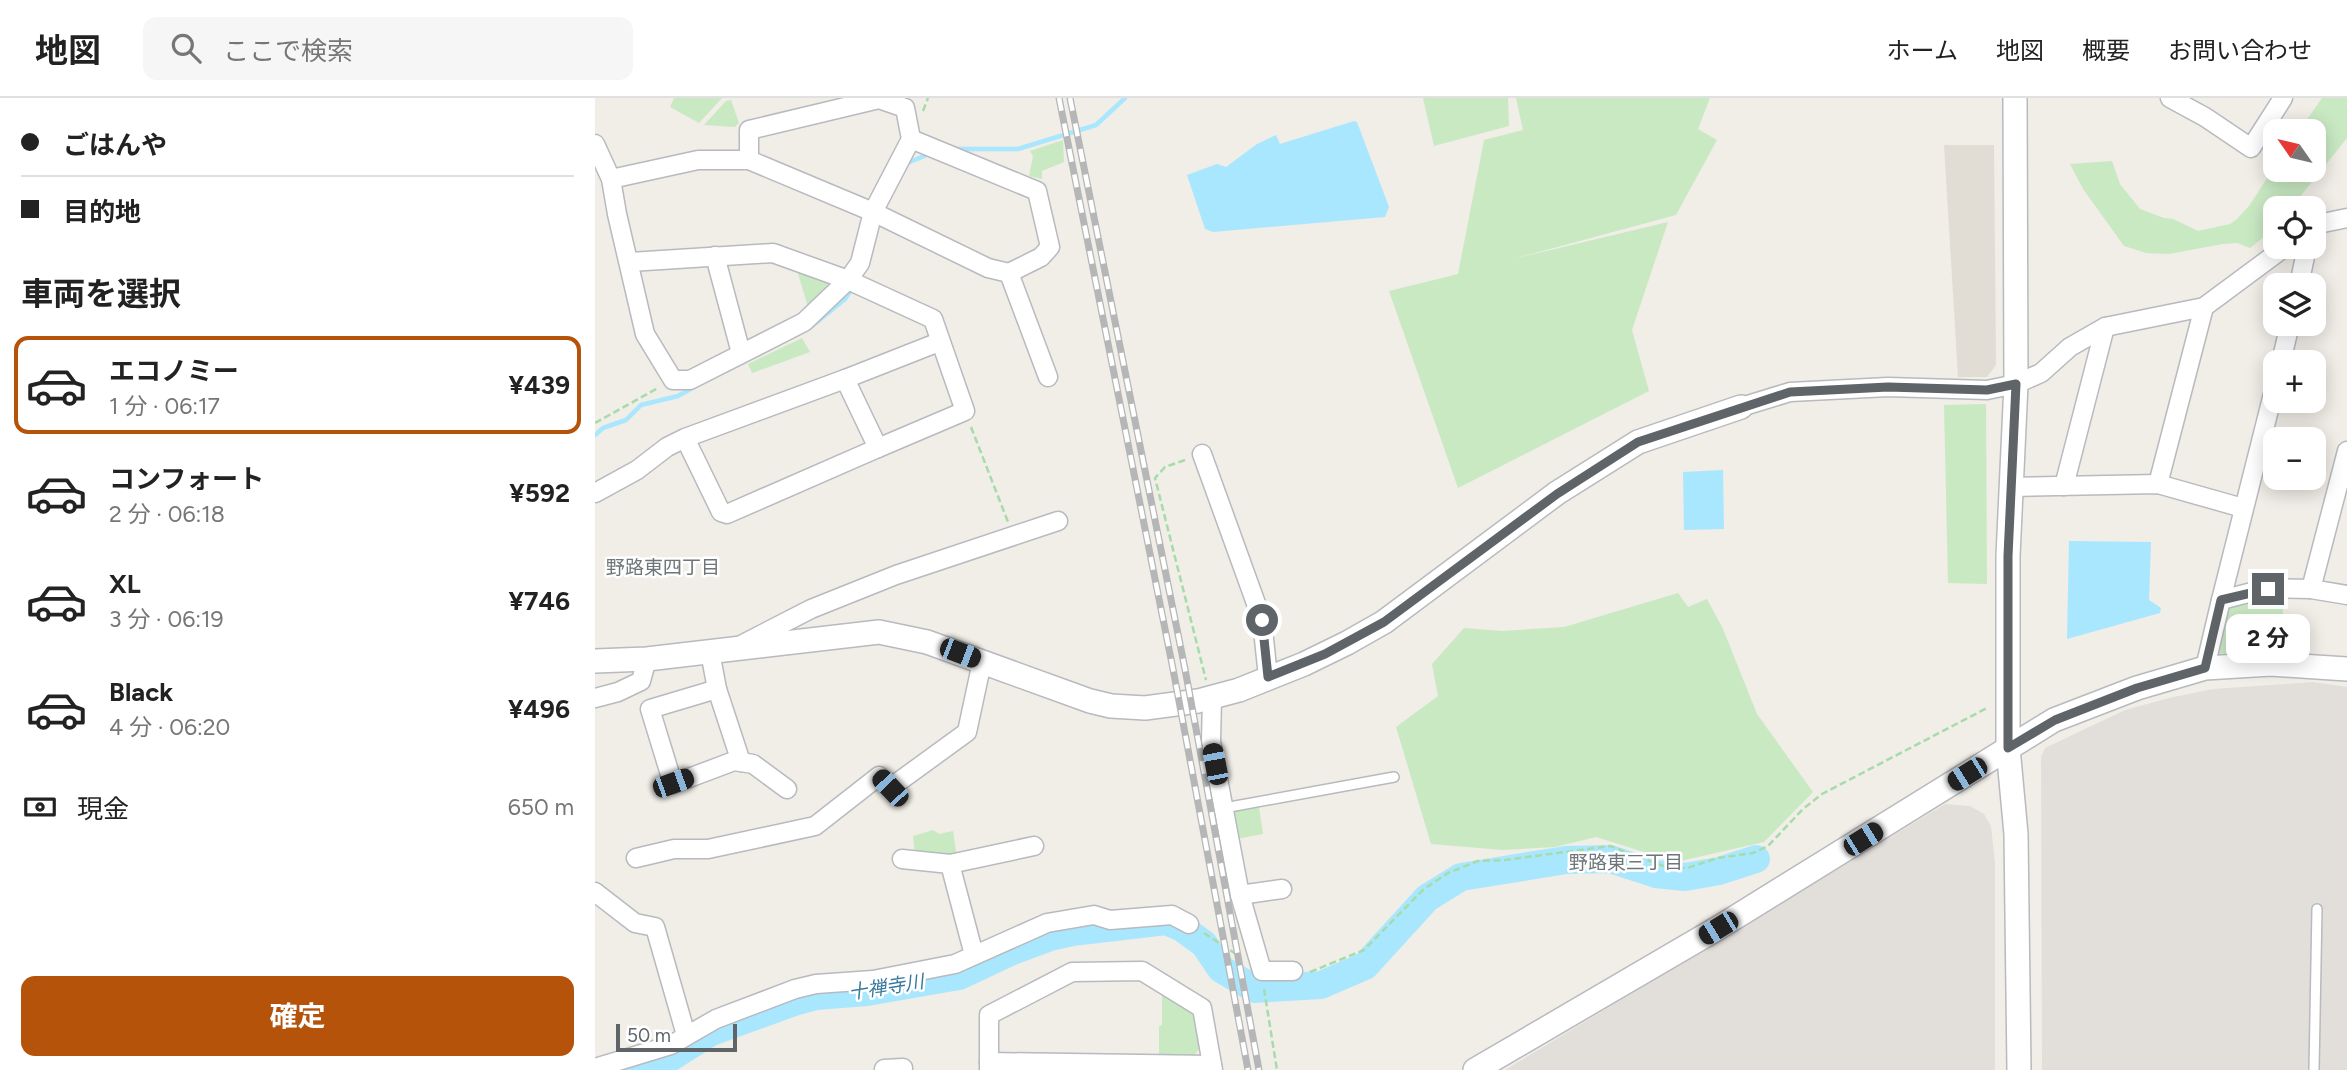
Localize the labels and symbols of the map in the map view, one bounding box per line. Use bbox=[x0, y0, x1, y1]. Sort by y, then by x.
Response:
north arrow bbox=[2263, 119, 2326, 182]
district label: 野路東四丁目 bbox=[606, 556, 720, 579]
route end bbox=[2252, 573, 2284, 605]
route start bbox=[1246, 604, 1278, 636]
callout: 2 分 bbox=[2226, 614, 2310, 662]
car bbox=[937, 636, 984, 670]
car bbox=[1201, 741, 1230, 787]
car bbox=[1944, 754, 1991, 794]
car bbox=[868, 765, 913, 811]
car bbox=[650, 766, 697, 800]
car bbox=[1840, 819, 1887, 859]
district label: 野路東三丁目 bbox=[1569, 851, 1683, 874]
car bbox=[1695, 908, 1742, 948]
water label: 十禅寺川 bbox=[847, 969, 927, 1004]
scale bar bbox=[616, 1021, 737, 1053]

